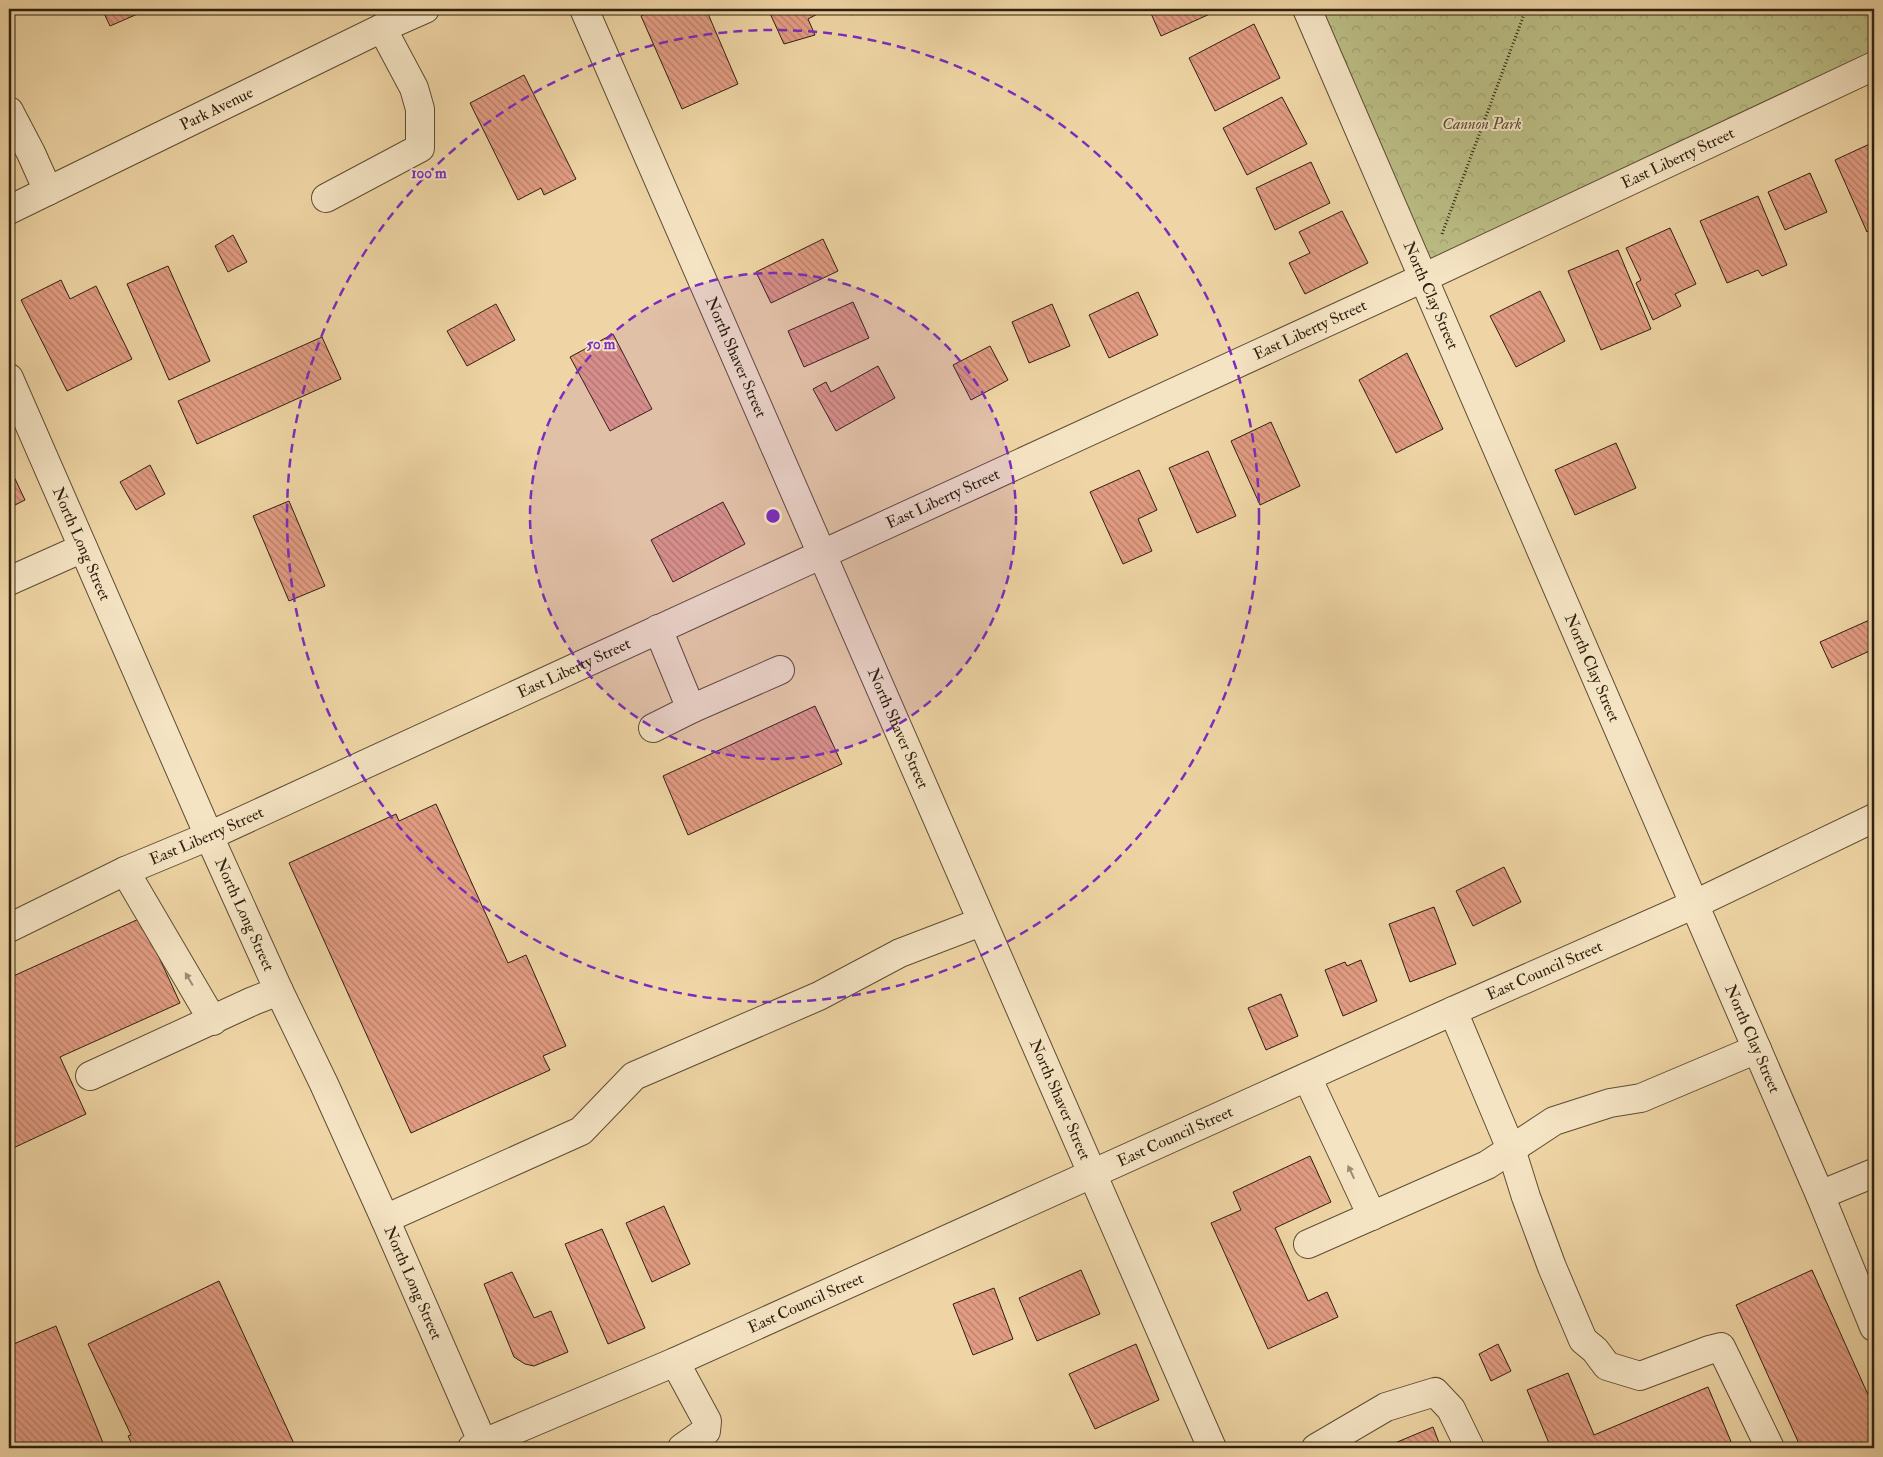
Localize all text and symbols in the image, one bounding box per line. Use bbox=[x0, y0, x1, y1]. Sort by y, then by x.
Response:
street label: Park Avenue bbox=[177, 82, 257, 135]
park label: Cannon Park bbox=[1442, 114, 1522, 134]
street label: East Liberty Street bbox=[1618, 123, 1738, 193]
text: 100 m bbox=[411, 164, 447, 183]
street label: North Clay Street bbox=[1399, 238, 1463, 352]
street label: North Shaver Street bbox=[701, 294, 771, 421]
street label: East Liberty Street bbox=[1250, 295, 1370, 365]
text: 50 m bbox=[587, 335, 616, 354]
street label: East Liberty Street bbox=[883, 464, 1003, 533]
street label: North Long Street bbox=[48, 484, 115, 604]
centre of rings bbox=[764, 507, 782, 525]
street label: North Clay Street bbox=[1560, 611, 1624, 725]
street label: East Liberty Street bbox=[514, 634, 634, 703]
street label: North Shaver Street bbox=[863, 665, 933, 792]
street label: East Liberty Street bbox=[146, 802, 267, 870]
street label: North Long Street bbox=[210, 855, 279, 974]
street label: East Council Street bbox=[1483, 936, 1606, 1005]
one-way arrow bbox=[184, 972, 193, 985]
street label: North Clay Street bbox=[1720, 982, 1785, 1096]
street label: North Shaver Street bbox=[1025, 1036, 1095, 1163]
street label: East Council Street bbox=[1114, 1102, 1236, 1171]
one-way arrow bbox=[1347, 1165, 1355, 1179]
street label: North Long Street bbox=[379, 1223, 446, 1343]
street label: East Council Street bbox=[745, 1268, 867, 1338]

